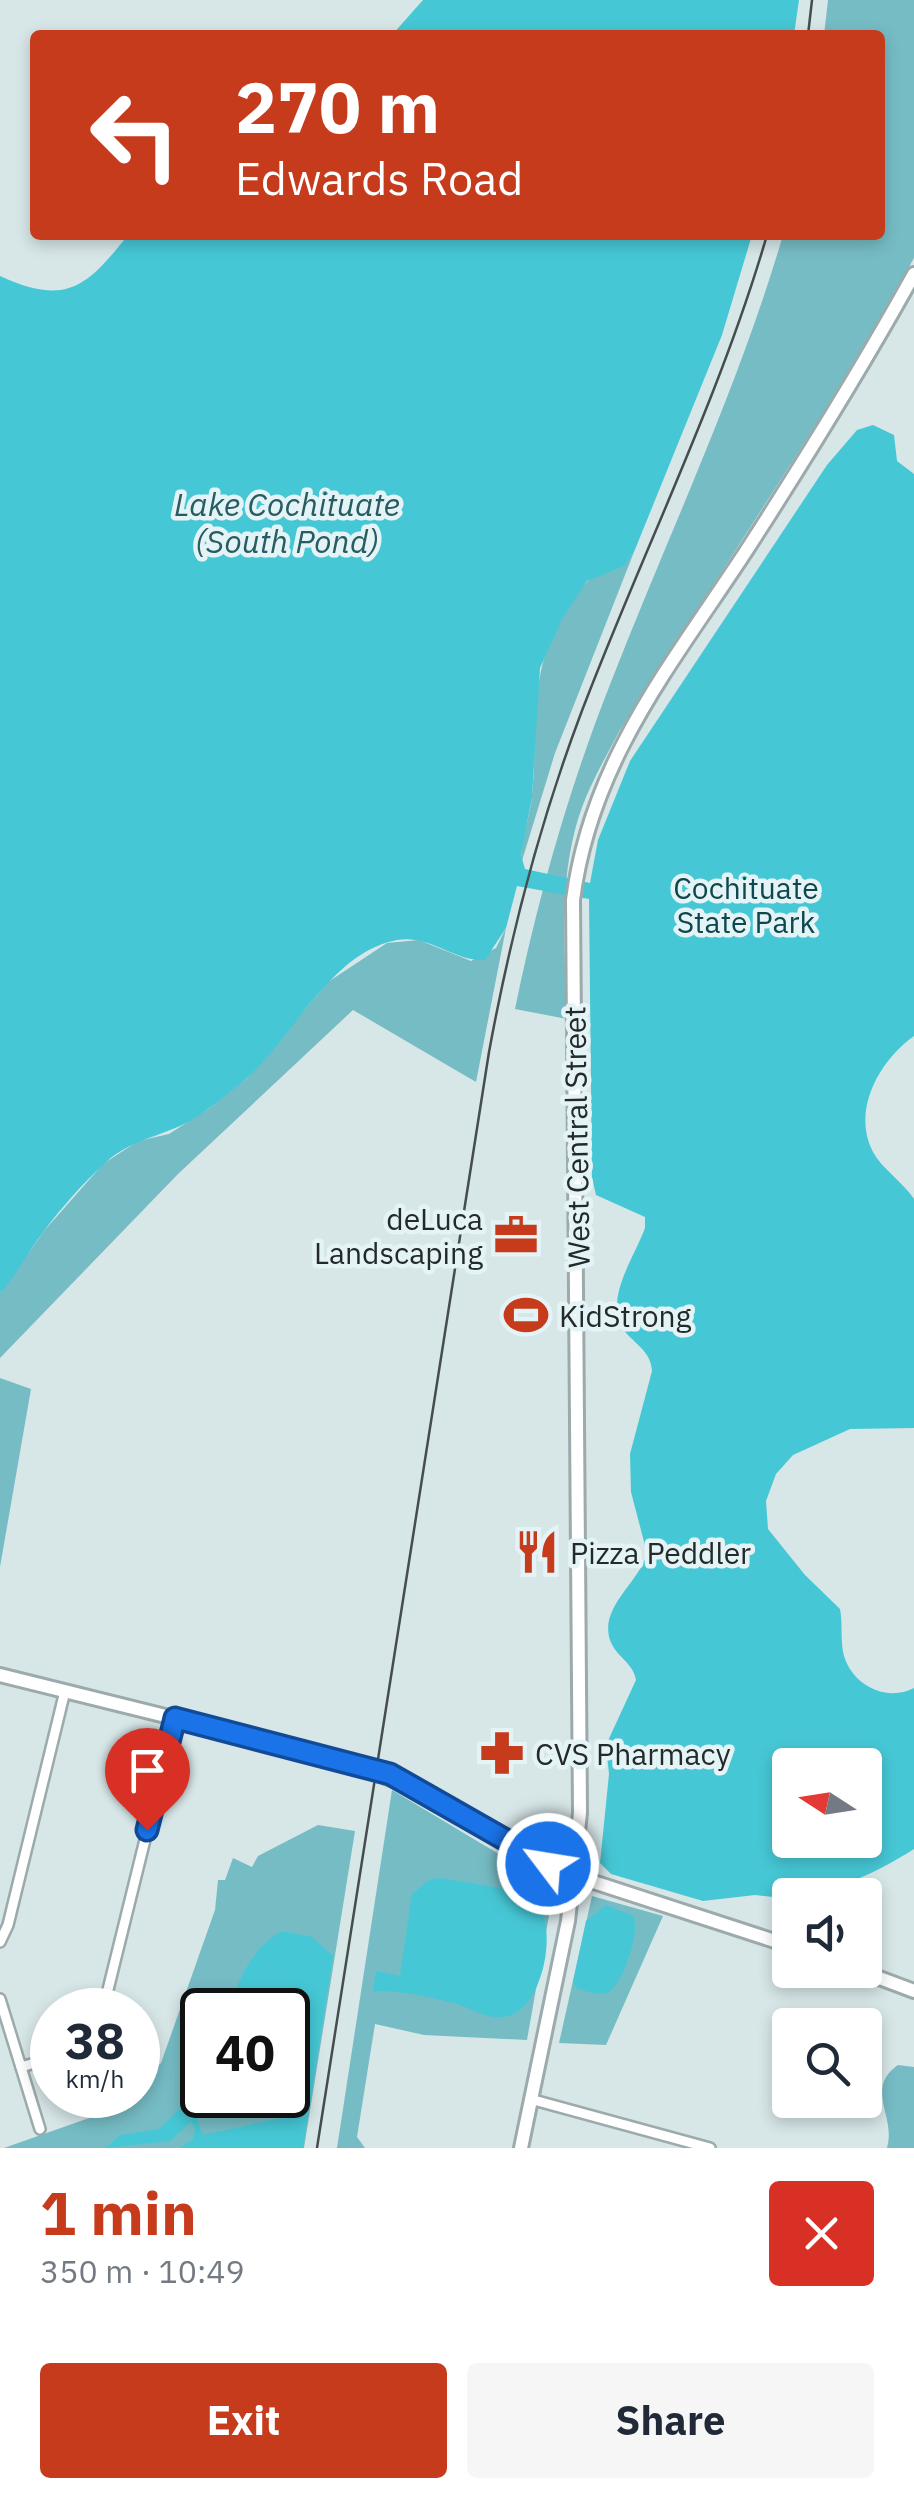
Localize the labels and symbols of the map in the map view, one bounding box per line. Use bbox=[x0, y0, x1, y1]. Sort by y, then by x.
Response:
water label: Lake Cochituate (South Pond) bbox=[174, 483, 400, 562]
park label: Cochituate State Park bbox=[673, 868, 819, 941]
street label: West Central Street bbox=[554, 1006, 598, 1268]
place label: deLuca Landscaping bbox=[314, 1199, 483, 1272]
office icon: deLuca Landscaping bbox=[492, 1211, 540, 1259]
sports icon: KidStrong bbox=[502, 1291, 550, 1339]
place label: KidStrong bbox=[559, 1296, 692, 1335]
restaurant icon: Pizza Peddler bbox=[513, 1528, 561, 1576]
place label: Pizza Peddler bbox=[570, 1533, 751, 1572]
pin bbox=[105, 1728, 190, 1831]
pharmacy icon: CVS Pharmacy bbox=[478, 1729, 526, 1777]
place label: CVS Pharmacy bbox=[535, 1734, 731, 1773]
north arrow bbox=[772, 1748, 882, 1858]
position arrow bbox=[496, 1812, 600, 1916]
speed limit sign: 40 bbox=[180, 1988, 310, 2118]

